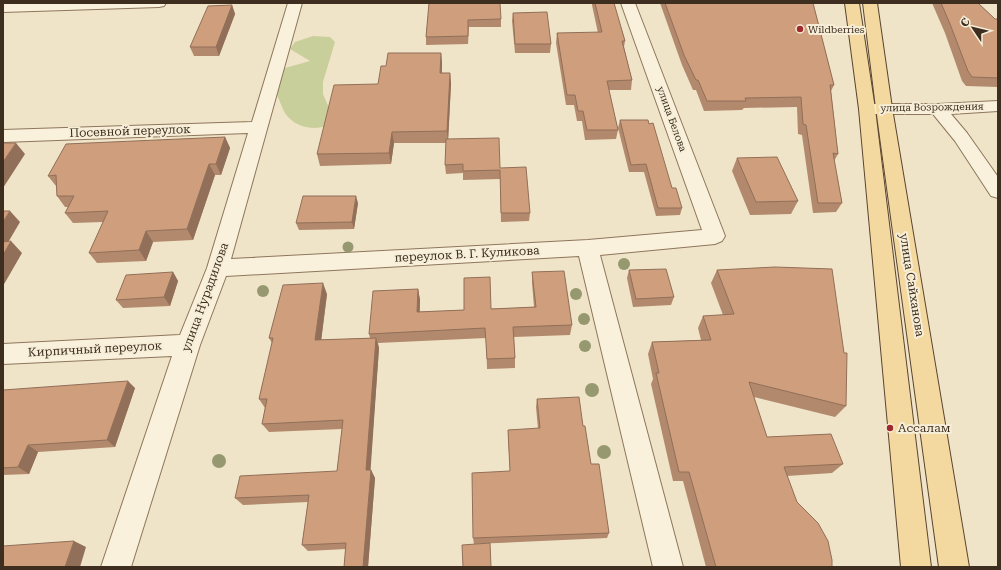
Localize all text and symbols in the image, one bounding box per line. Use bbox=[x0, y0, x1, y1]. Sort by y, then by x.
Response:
north arrow bbox=[953, 8, 993, 48]
text: С bbox=[958, 15, 973, 29]
marker: Wildberries bbox=[795, 24, 805, 34]
place label: Wildberries bbox=[808, 24, 865, 35]
street label: улица Белова bbox=[655, 85, 689, 154]
street label: улица Возрождения bbox=[880, 101, 984, 113]
street label: Посевной переулок bbox=[69, 122, 191, 140]
street label: улица Сайханова bbox=[897, 232, 927, 338]
street label: улица Нурадилова bbox=[179, 240, 231, 353]
street label: переулок В. Г. Куликова bbox=[394, 243, 540, 265]
street label: Кирпичный переулок bbox=[27, 338, 163, 360]
place label: Ассалам bbox=[898, 421, 951, 435]
marker: Ассалам bbox=[885, 423, 895, 433]

